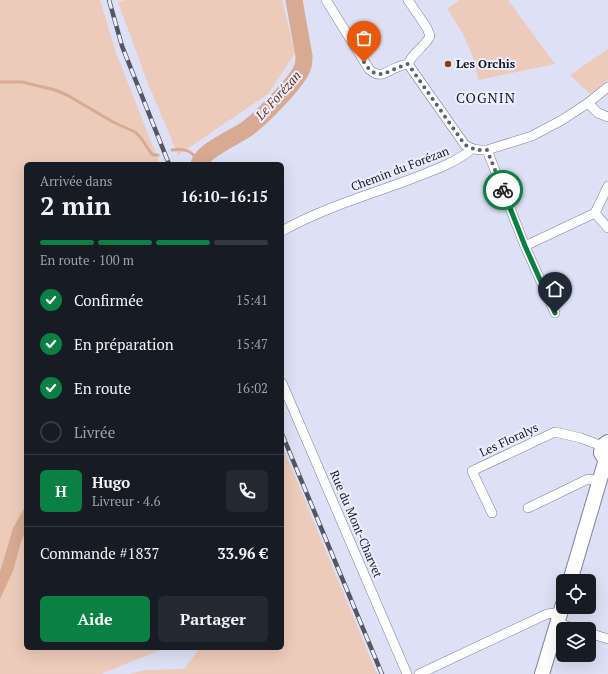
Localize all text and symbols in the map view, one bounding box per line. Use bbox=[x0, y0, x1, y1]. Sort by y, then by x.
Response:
pin bbox=[347, 21, 381, 62]
icon: bag bbox=[353, 27, 375, 49]
place label: Les Orchis bbox=[456, 56, 516, 71]
marker: Les Orchis bbox=[443, 59, 453, 69]
water label: Le Forézan bbox=[250, 67, 305, 124]
district label: COGNIN bbox=[456, 88, 516, 107]
street label: Chemin du Forézan bbox=[349, 143, 451, 194]
courier bbox=[483, 170, 523, 210]
text: Arrivée dans bbox=[40, 172, 113, 190]
icon: bike bbox=[492, 179, 514, 201]
text: 16:10–16:15 bbox=[181, 186, 268, 206]
text: 2 min bbox=[40, 188, 111, 222]
text: En route · 100 m bbox=[40, 251, 134, 269]
pin bbox=[538, 272, 572, 313]
icon: home bbox=[544, 278, 566, 300]
icon: check bbox=[40, 289, 62, 311]
text: Confirmée bbox=[74, 290, 143, 310]
text: 15:41 bbox=[236, 291, 268, 309]
icon: check bbox=[40, 333, 62, 355]
text: En préparation bbox=[74, 334, 174, 354]
text: 15:47 bbox=[236, 335, 268, 353]
icon: check bbox=[40, 377, 62, 399]
text: En route bbox=[74, 378, 131, 398]
text: 16:02 bbox=[236, 379, 268, 397]
street label: Les Floralys bbox=[477, 419, 541, 460]
text: Livrée bbox=[74, 422, 115, 442]
street label: Rue du Mont-Charvet bbox=[327, 468, 386, 580]
button: phone bbox=[226, 470, 268, 512]
text: Hugo bbox=[92, 472, 130, 492]
text: H bbox=[55, 481, 67, 501]
text: Livreur · 4.6 bbox=[92, 492, 161, 510]
text: Commande #1837 bbox=[40, 543, 159, 563]
text: 33.96 € bbox=[217, 543, 268, 563]
map controls bbox=[556, 574, 596, 662]
button: locate bbox=[556, 574, 596, 614]
button: Aide bbox=[40, 596, 150, 642]
button: Partager bbox=[158, 596, 268, 642]
button: layers bbox=[556, 622, 596, 662]

